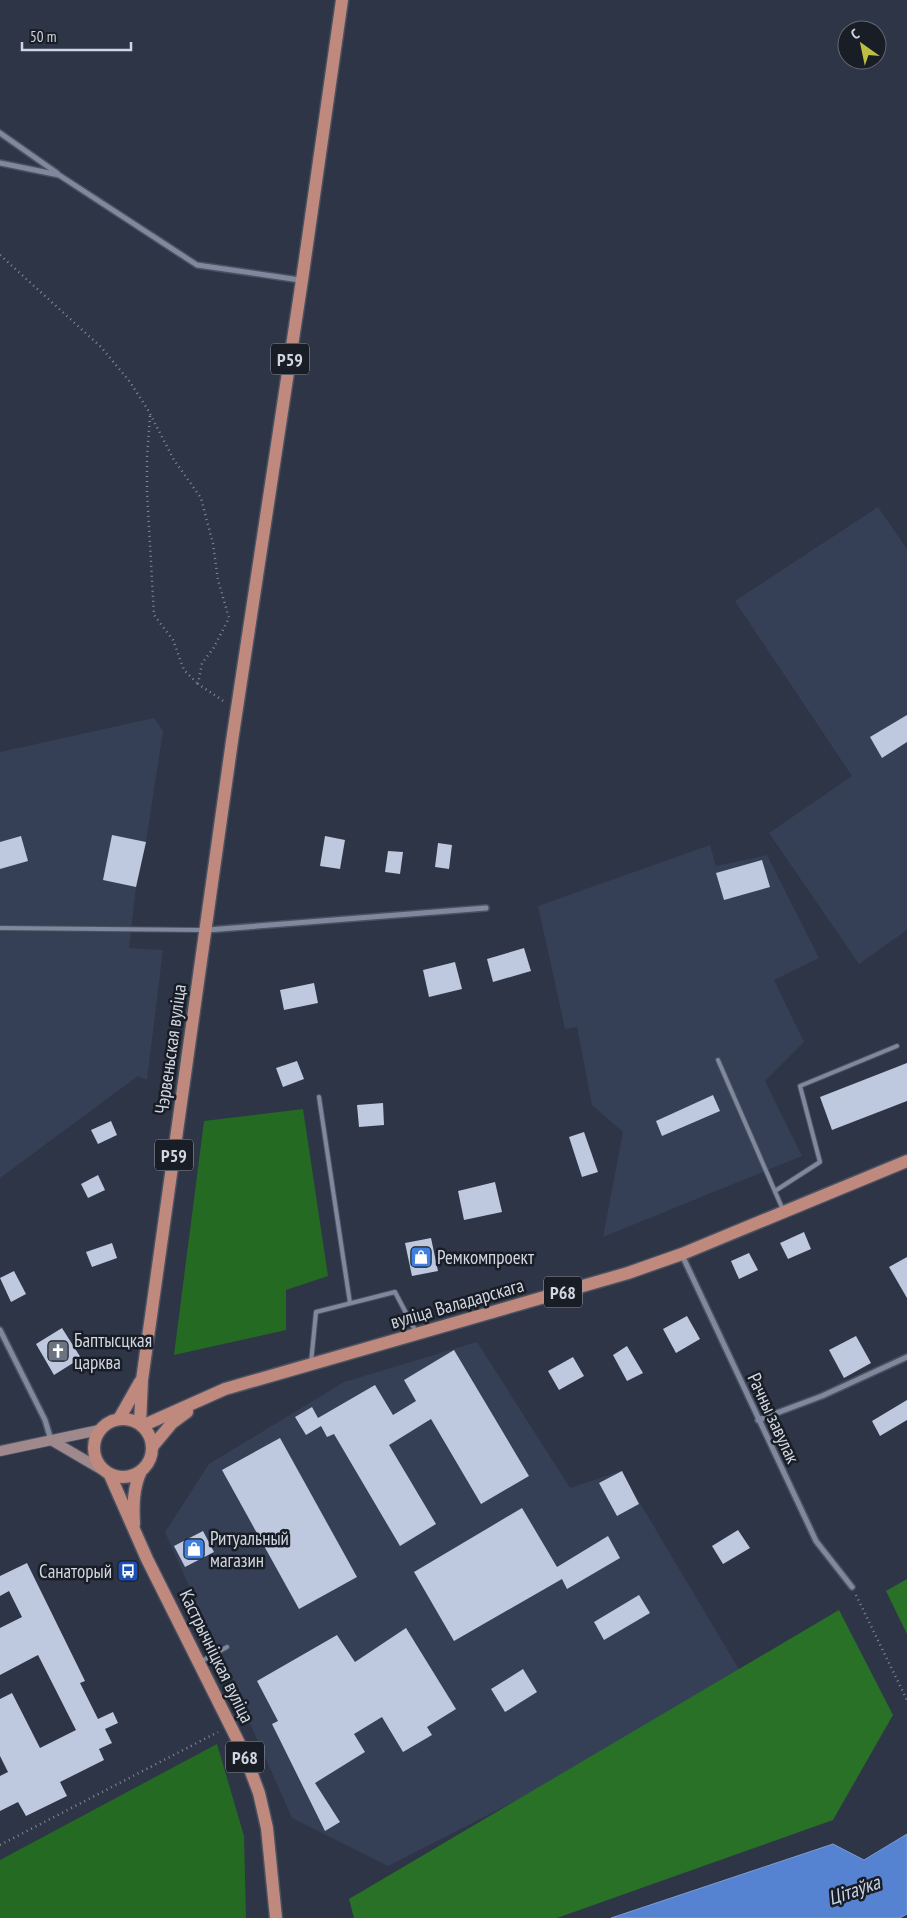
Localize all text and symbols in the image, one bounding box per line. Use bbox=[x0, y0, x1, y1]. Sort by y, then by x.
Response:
scale bar bbox=[22, 20, 131, 52]
north arrow bbox=[837, 20, 887, 70]
text: С bbox=[847, 24, 863, 43]
text: 50 m bbox=[30, 27, 56, 46]
road number: Р59 bbox=[271, 344, 309, 374]
street label: Чэрвеньская вуліца bbox=[149, 983, 191, 1115]
road number: Р59 bbox=[155, 1140, 193, 1170]
shop icon: Ремкомпроект bbox=[409, 1245, 433, 1269]
place label: Ремкомпроект bbox=[437, 1245, 535, 1269]
street label: вуліца Валадарскага bbox=[388, 1273, 526, 1333]
road number: Р68 bbox=[544, 1276, 582, 1308]
place label: Баптысцкая царква bbox=[74, 1328, 152, 1374]
church icon: Баптысцкая царква bbox=[46, 1339, 70, 1363]
street label: Рачны завулак bbox=[743, 1369, 806, 1468]
place label: Ритуальный магазин bbox=[210, 1526, 289, 1572]
shop icon: Ритуальный магазин bbox=[182, 1537, 206, 1561]
place label: Санаторый bbox=[39, 1559, 112, 1583]
bus stop icon: Санаторый bbox=[116, 1559, 140, 1583]
street label: Кастрычніцкая вуліца bbox=[174, 1586, 260, 1726]
road number: Р68 bbox=[226, 1741, 264, 1772]
water label: Цітаўка bbox=[825, 1869, 884, 1911]

